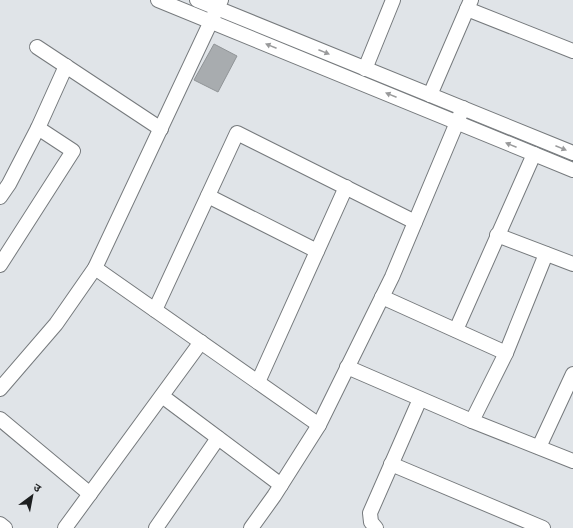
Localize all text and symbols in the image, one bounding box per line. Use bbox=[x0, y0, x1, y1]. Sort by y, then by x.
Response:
one-way arrow bbox=[265, 43, 276, 49]
one-way arrow bbox=[319, 49, 331, 55]
one-way arrow bbox=[384, 92, 396, 98]
one-way arrow bbox=[505, 142, 517, 148]
one-way arrow bbox=[556, 146, 568, 152]
north arrow bbox=[12, 476, 52, 516]
text: उ bbox=[31, 480, 44, 495]

